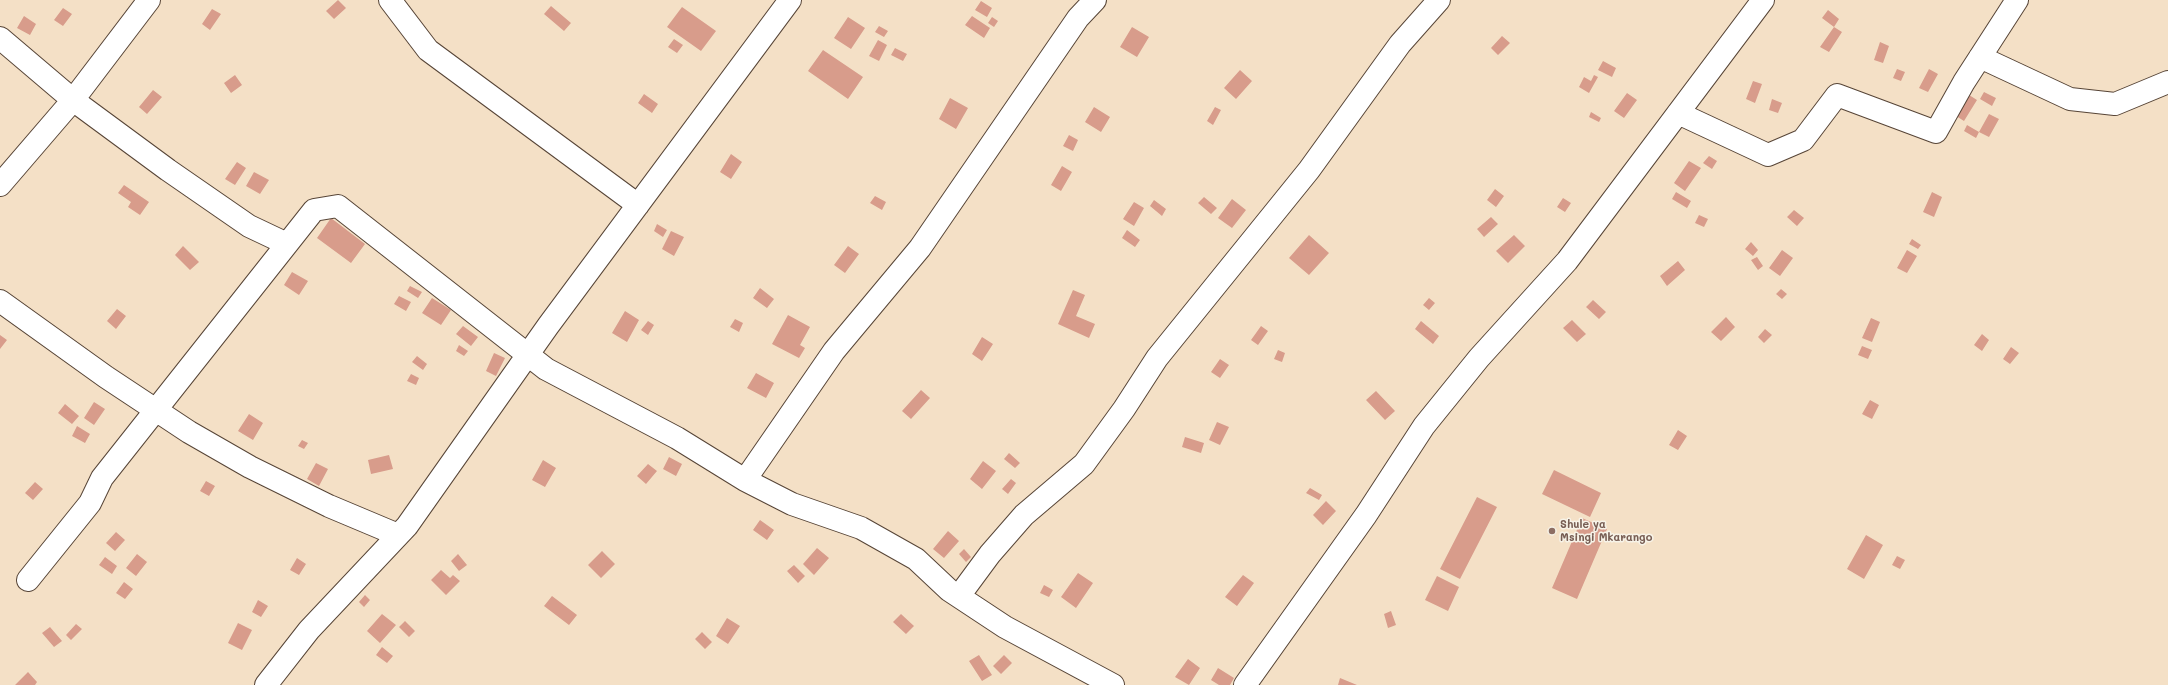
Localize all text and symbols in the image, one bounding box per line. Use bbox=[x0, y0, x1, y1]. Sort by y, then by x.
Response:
place label: Shule ya Msingi Mkarango bbox=[1560, 518, 1652, 544]
marker: Shule ya Msingi Mkarango bbox=[1547, 526, 1557, 536]

